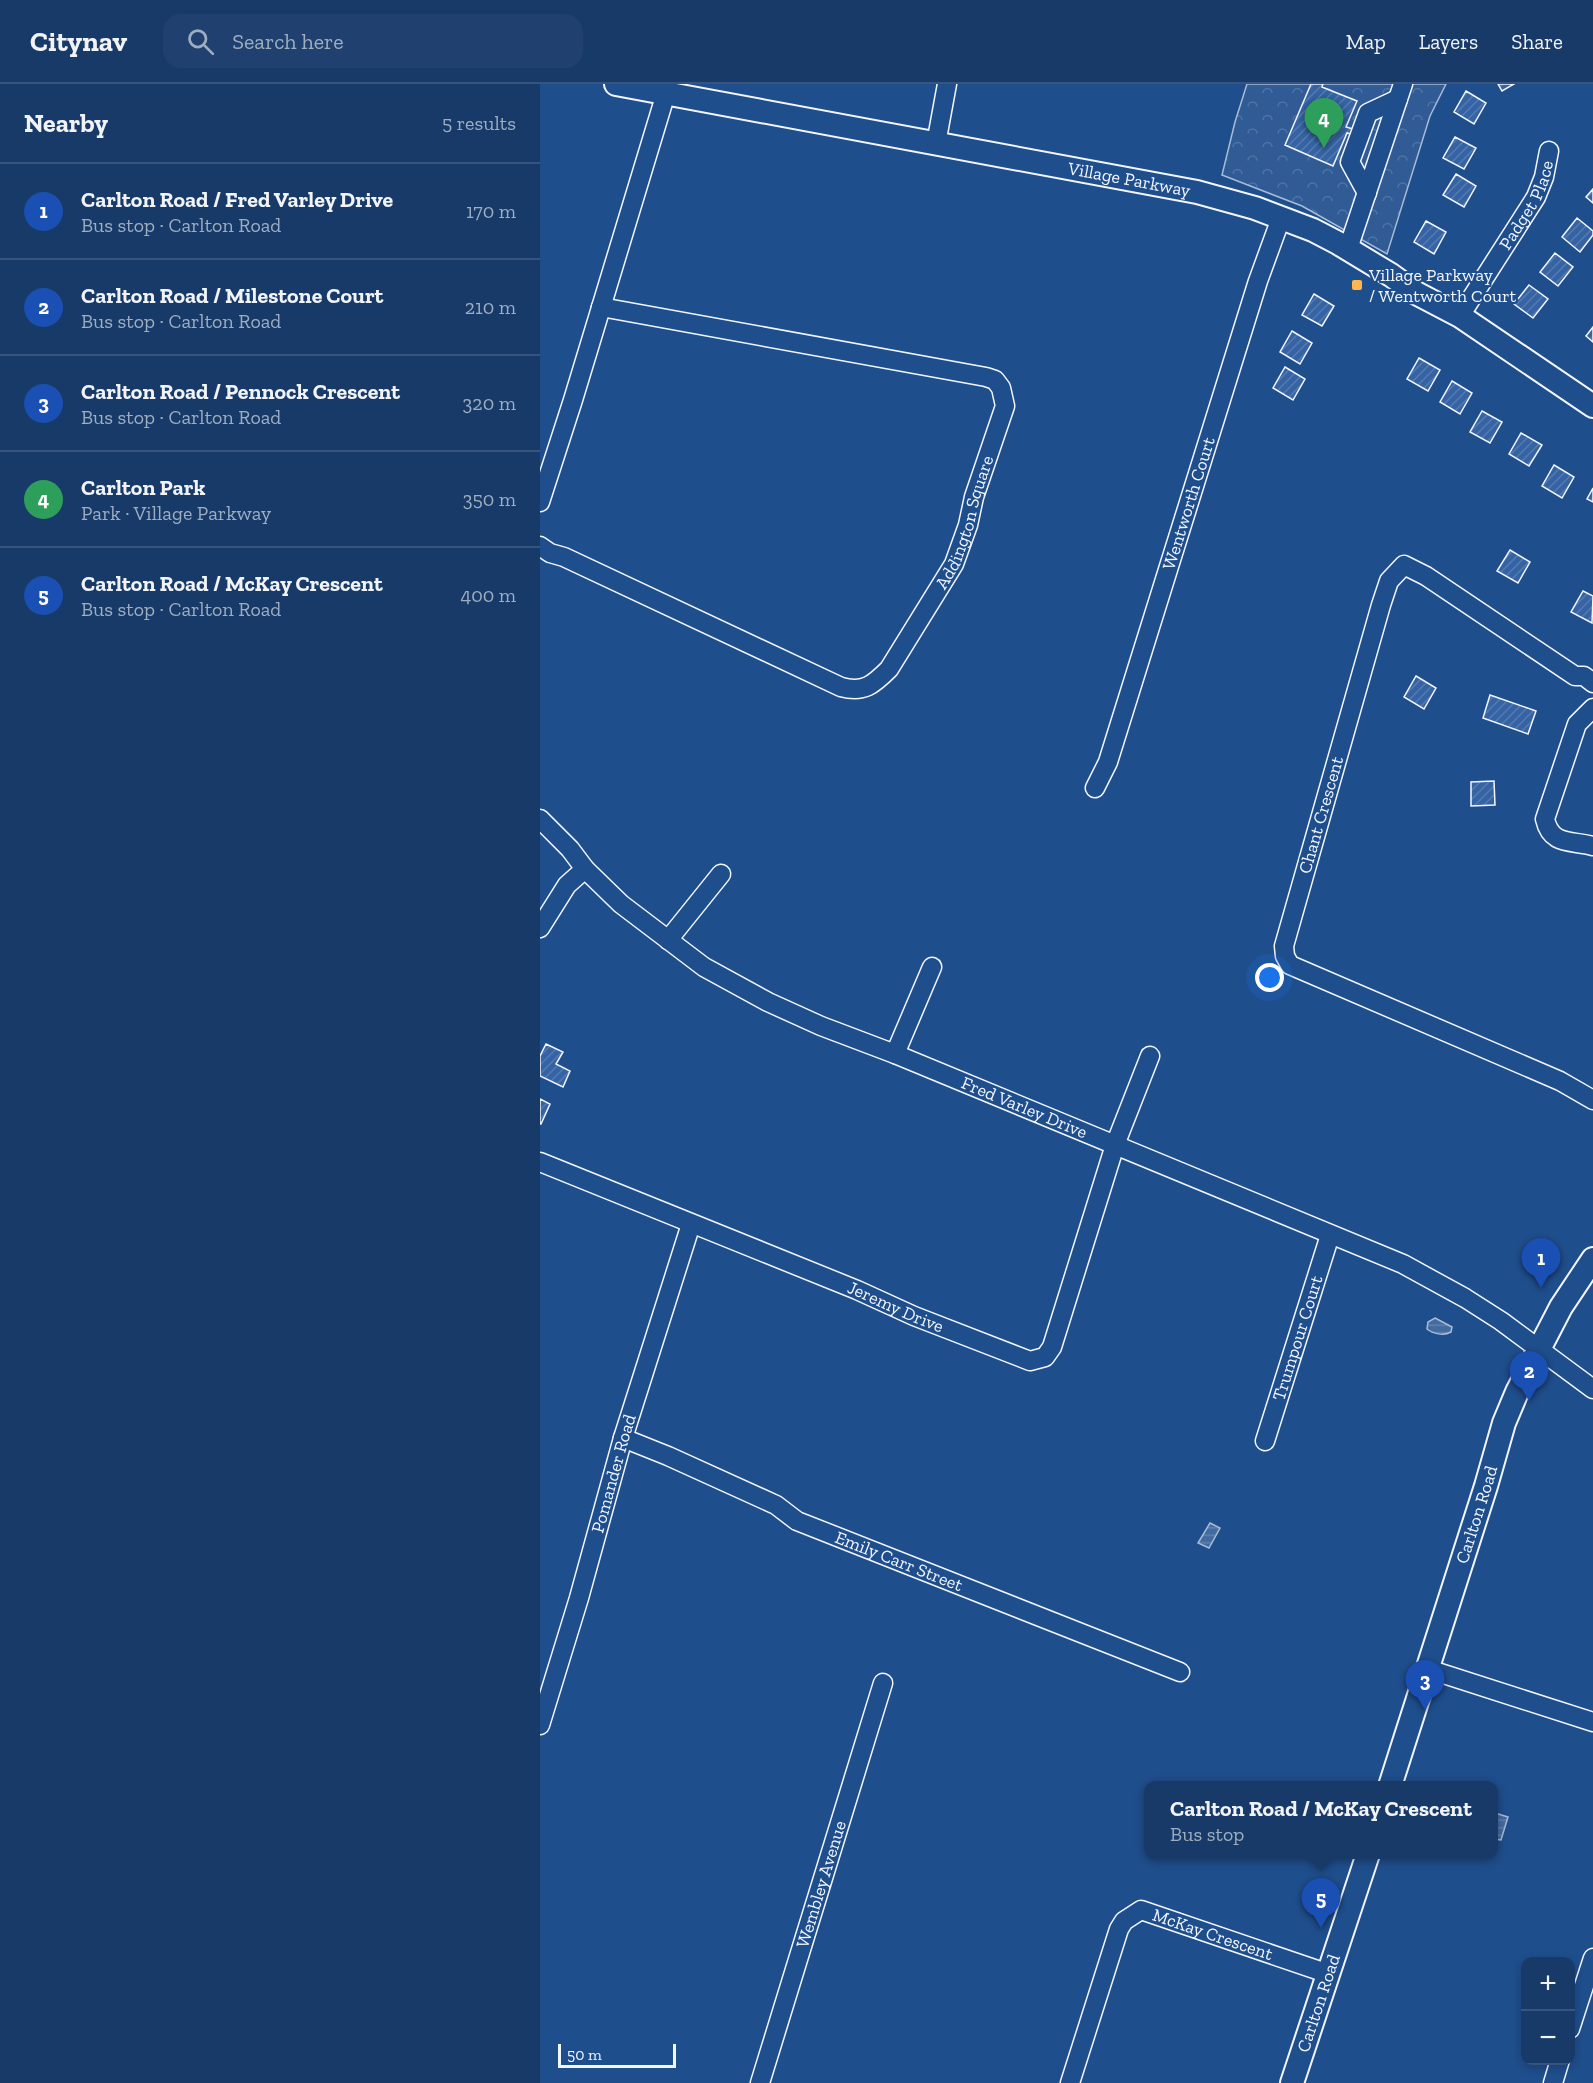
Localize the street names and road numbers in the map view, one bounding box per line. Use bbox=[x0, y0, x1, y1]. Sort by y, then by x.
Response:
street label: Village Parkway bbox=[1065, 157, 1193, 202]
street label: Padget Place bbox=[1494, 159, 1558, 254]
street label: Wentworth Court bbox=[1158, 434, 1220, 572]
street label: Addington Square bbox=[930, 452, 998, 593]
street label: Chant Crescent bbox=[1294, 754, 1348, 876]
street label: Fred Varley Drive bbox=[958, 1072, 1091, 1143]
street label: Trumpour Court bbox=[1267, 1272, 1328, 1403]
street label: Jeremy Drive bbox=[844, 1276, 947, 1337]
street label: Pomander Road bbox=[586, 1411, 641, 1535]
street label: Carlton Road bbox=[1451, 1463, 1502, 1566]
street label: Emily Carr Street bbox=[832, 1526, 966, 1596]
street label: Wembley Avenue bbox=[791, 1818, 851, 1950]
street label: McKay Crescent bbox=[1150, 1904, 1276, 1965]
street label: Carlton Road bbox=[1292, 1951, 1345, 2055]

